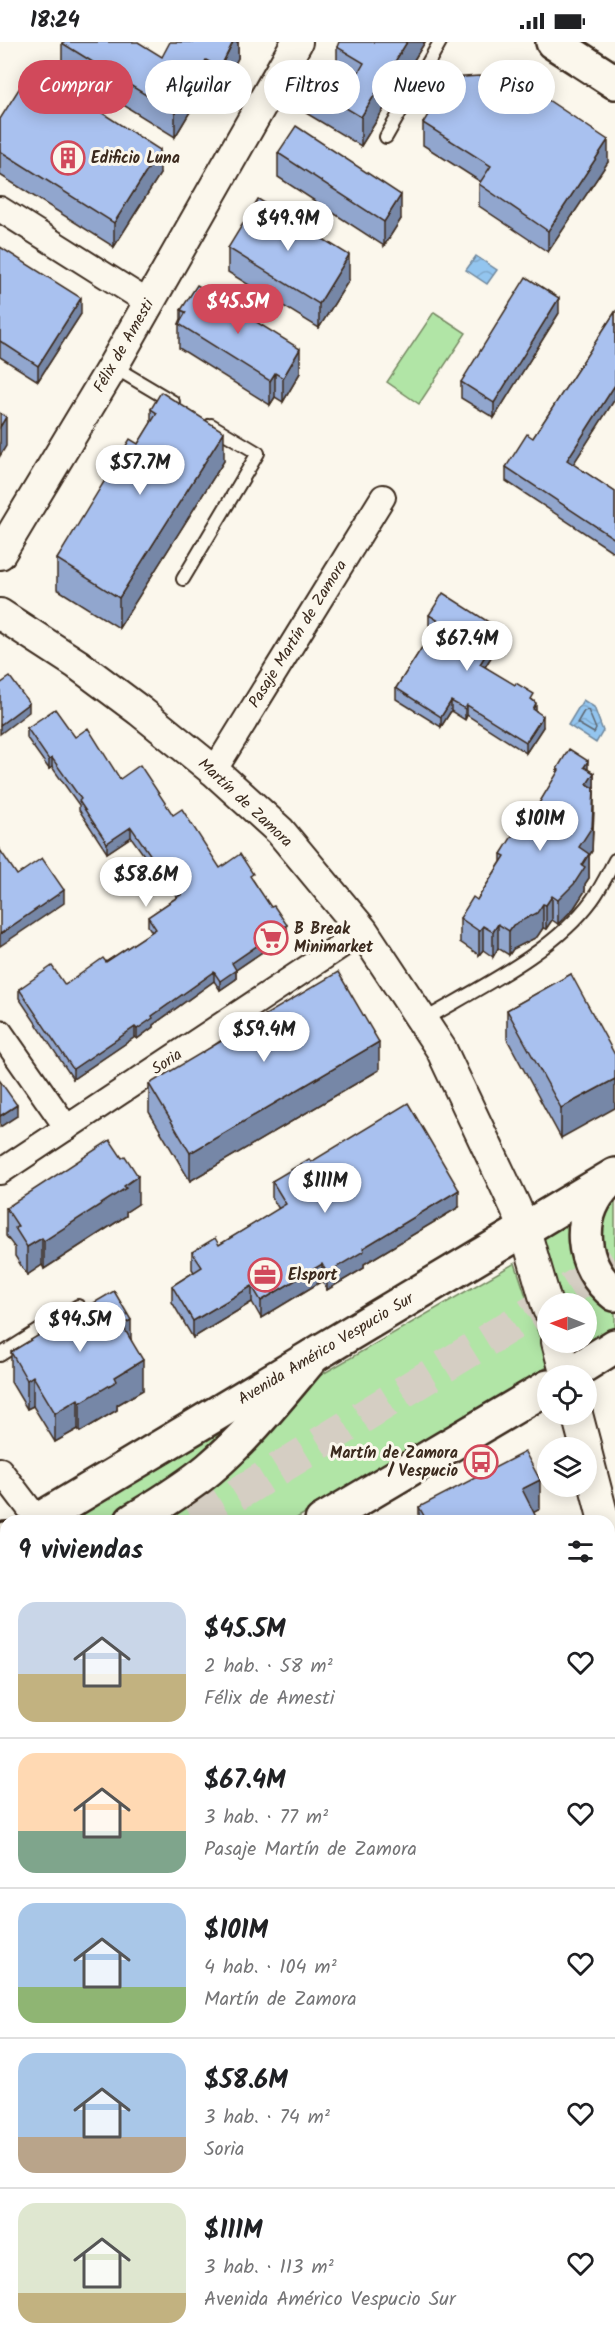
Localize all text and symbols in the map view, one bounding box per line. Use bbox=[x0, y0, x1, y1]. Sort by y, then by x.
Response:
text: 18:24 bbox=[30, 4, 80, 39]
chip: Comprar bbox=[18, 60, 133, 114]
chip: Alquilar bbox=[145, 60, 252, 114]
chip: Filtros bbox=[264, 60, 360, 114]
chip: Nuevo bbox=[372, 60, 466, 114]
chip: Piso bbox=[478, 60, 555, 114]
building icon: Edificio Luna bbox=[50, 140, 86, 176]
place label: Edificio Luna bbox=[91, 146, 180, 171]
pin: $49.9M bbox=[239, 201, 337, 252]
text: $49.9M bbox=[257, 204, 319, 236]
pin: $45.5M bbox=[189, 284, 287, 335]
text: $45.5M bbox=[207, 287, 269, 319]
street label: Félix de Amesti bbox=[87, 293, 162, 397]
pin: $57.7M bbox=[91, 445, 189, 496]
text: $57.7M bbox=[110, 448, 170, 480]
street label: Pasaje Martín de Zamora bbox=[242, 555, 354, 713]
pin: $67.4M bbox=[418, 621, 516, 672]
text: $67.4M bbox=[436, 624, 498, 656]
street label: Martín de Zamora bbox=[192, 752, 298, 854]
pin: $101M bbox=[498, 801, 582, 852]
text: $101M bbox=[515, 804, 565, 836]
pin: $58.6M bbox=[97, 857, 195, 908]
text: $58.6M bbox=[114, 860, 178, 892]
place label: B Break Minimarket bbox=[294, 917, 374, 960]
supermarket icon: B Break Minimarket bbox=[253, 920, 289, 956]
pin: $59.4M bbox=[215, 1012, 313, 1063]
text: $59.4M bbox=[233, 1015, 295, 1047]
street label: Soria bbox=[147, 1043, 187, 1081]
pin: $111M bbox=[283, 1163, 367, 1214]
text: $111M bbox=[302, 1166, 348, 1198]
office icon: Elsport bbox=[247, 1257, 283, 1293]
place label: Elsport bbox=[288, 1263, 338, 1288]
street label: Avenida Américo Vespucio Sur bbox=[233, 1286, 420, 1412]
north arrow bbox=[537, 1293, 597, 1353]
map controls bbox=[537, 1293, 597, 1497]
pin: $94.5M bbox=[31, 1302, 129, 1353]
text: $94.5M bbox=[49, 1305, 111, 1337]
button: locate bbox=[537, 1365, 597, 1425]
button: layers bbox=[537, 1437, 597, 1497]
place label: Martín de Zamora / Vespucio bbox=[330, 1441, 458, 1484]
bus stop icon: Martín de Zamora / Vespucio bbox=[463, 1444, 499, 1480]
text: 9 viviendas bbox=[18, 1530, 143, 1572]
icon: filters bbox=[564, 1535, 597, 1568]
text: $45.5M bbox=[204, 1609, 286, 1651]
icon: home bbox=[66, 1626, 138, 1698]
icon: heart bbox=[564, 1646, 597, 1679]
text: 2 hab. · 58 m² bbox=[204, 1651, 333, 1683]
text: Félix de Amesti bbox=[204, 1683, 335, 1715]
text: $67.4M bbox=[204, 1760, 286, 1802]
icon: home bbox=[66, 1777, 138, 1849]
icon: heart bbox=[564, 1797, 597, 1830]
text: 3 hab. · 77 m² bbox=[204, 1802, 328, 1834]
text: Pasaje Martín de Zamora bbox=[204, 1834, 417, 1866]
text: $101M bbox=[204, 1910, 268, 1952]
icon: home bbox=[66, 1927, 138, 1999]
icon: heart bbox=[564, 1947, 597, 1980]
text: 4 hab. · 104 m² bbox=[204, 1952, 337, 1984]
text: Martín de Zamora bbox=[204, 1984, 357, 2016]
text: $58.6M bbox=[204, 2060, 288, 2102]
icon: home bbox=[66, 2077, 138, 2149]
icon: heart bbox=[564, 2097, 597, 2130]
text: 3 hab. · 74 m² bbox=[204, 2102, 330, 2134]
text: Soria bbox=[204, 2134, 244, 2166]
text: $111M bbox=[204, 2210, 263, 2252]
icon: home bbox=[66, 2227, 138, 2299]
icon: heart bbox=[564, 2247, 597, 2280]
text: 3 hab. · 113 m² bbox=[204, 2252, 334, 2284]
text: Avenida Américo Vespucio Sur bbox=[204, 2284, 456, 2316]

